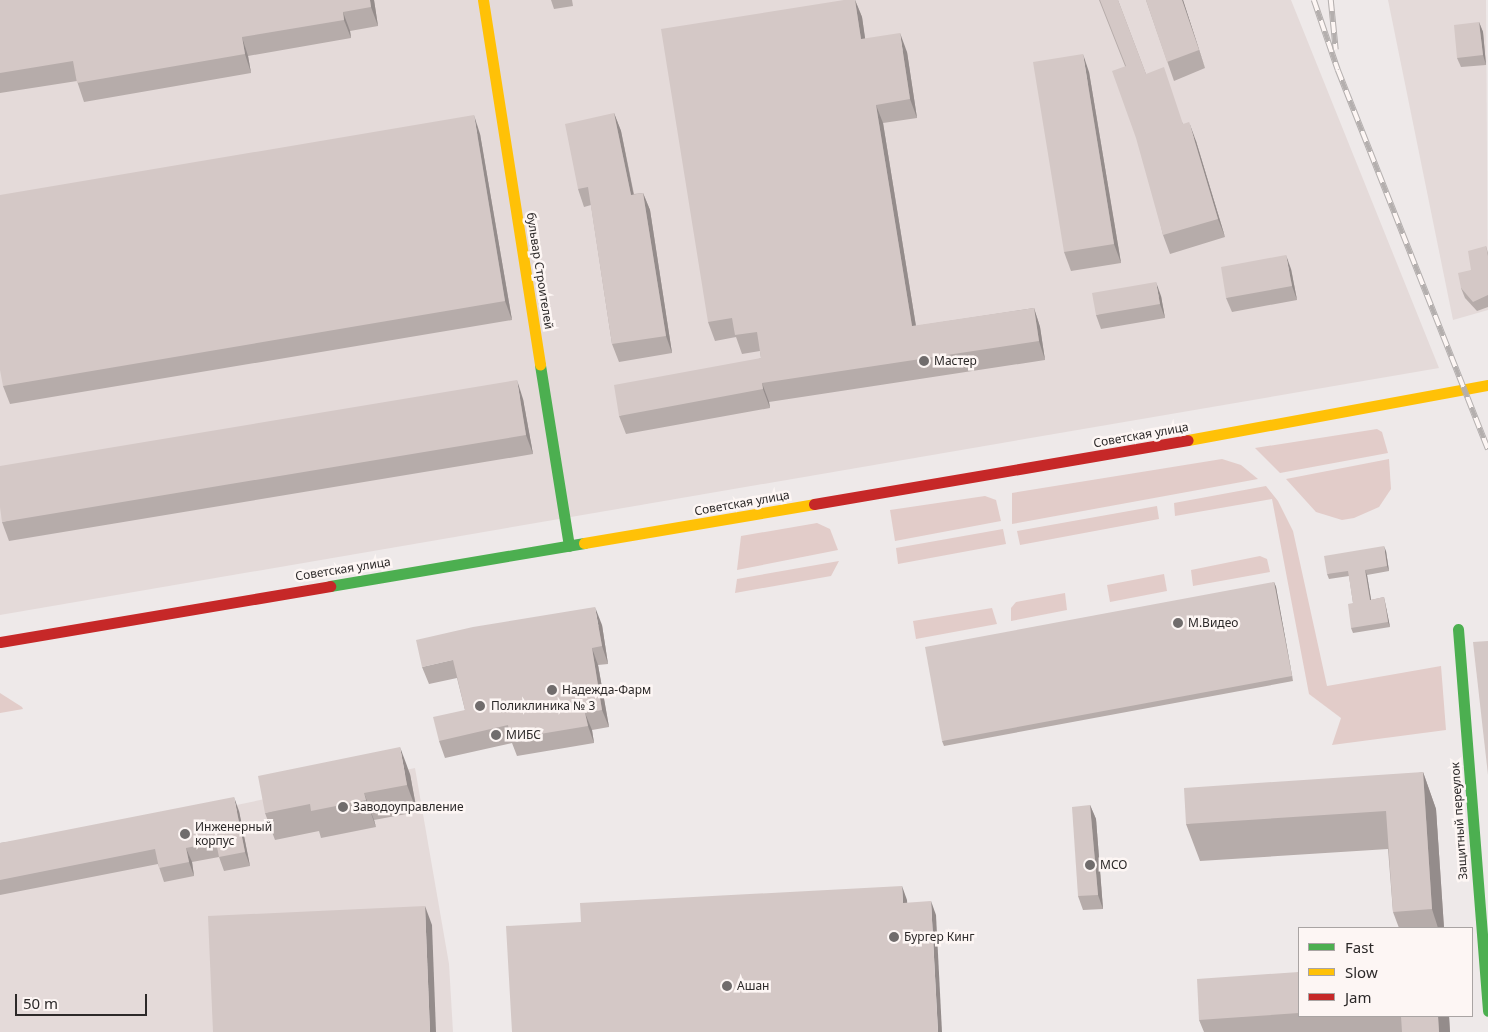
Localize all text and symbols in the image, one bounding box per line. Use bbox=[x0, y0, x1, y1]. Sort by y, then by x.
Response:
street label: бульвар Строителей bbox=[524, 212, 556, 330]
place label: Мастер bbox=[934, 354, 977, 368]
marker: Мастер bbox=[918, 355, 930, 367]
street label: Советская улица bbox=[1092, 420, 1190, 450]
street label: Советская улица bbox=[693, 488, 791, 518]
street label: Советская улица bbox=[294, 554, 392, 584]
place label: М.Видео bbox=[1188, 616, 1238, 630]
marker: М.Видео bbox=[1172, 617, 1184, 629]
place label: Надежда-Фарм bbox=[562, 683, 651, 697]
marker: Надежда-Фарм bbox=[546, 684, 558, 696]
marker: Поликлиника № 3 bbox=[473, 699, 487, 713]
place label: Поликлиника № 3 bbox=[491, 699, 595, 713]
place label: МИБС bbox=[506, 728, 541, 742]
marker: МИБС bbox=[490, 729, 502, 741]
street label: Защитный переулок bbox=[1448, 762, 1470, 880]
place label: Заводоуправление bbox=[353, 800, 464, 814]
marker: Заводоуправление bbox=[337, 801, 349, 813]
place label: Инженерный корпус bbox=[195, 820, 272, 848]
marker: Инженерный корпус bbox=[179, 828, 191, 840]
place label: МСО bbox=[1100, 858, 1127, 872]
marker: МСО bbox=[1084, 859, 1096, 871]
legend bbox=[1298, 927, 1473, 1017]
place label: Бургер Кинг bbox=[904, 930, 974, 944]
marker: Бургер Кинг bbox=[888, 931, 900, 943]
text: Fast bbox=[1345, 937, 1374, 957]
text: Slow bbox=[1345, 962, 1378, 982]
place label: Ашан bbox=[737, 979, 769, 993]
marker: Ашан bbox=[721, 980, 733, 992]
scale bar bbox=[18, 984, 150, 1016]
text: Jam bbox=[1345, 987, 1372, 1007]
text: 50 m bbox=[23, 993, 58, 1013]

